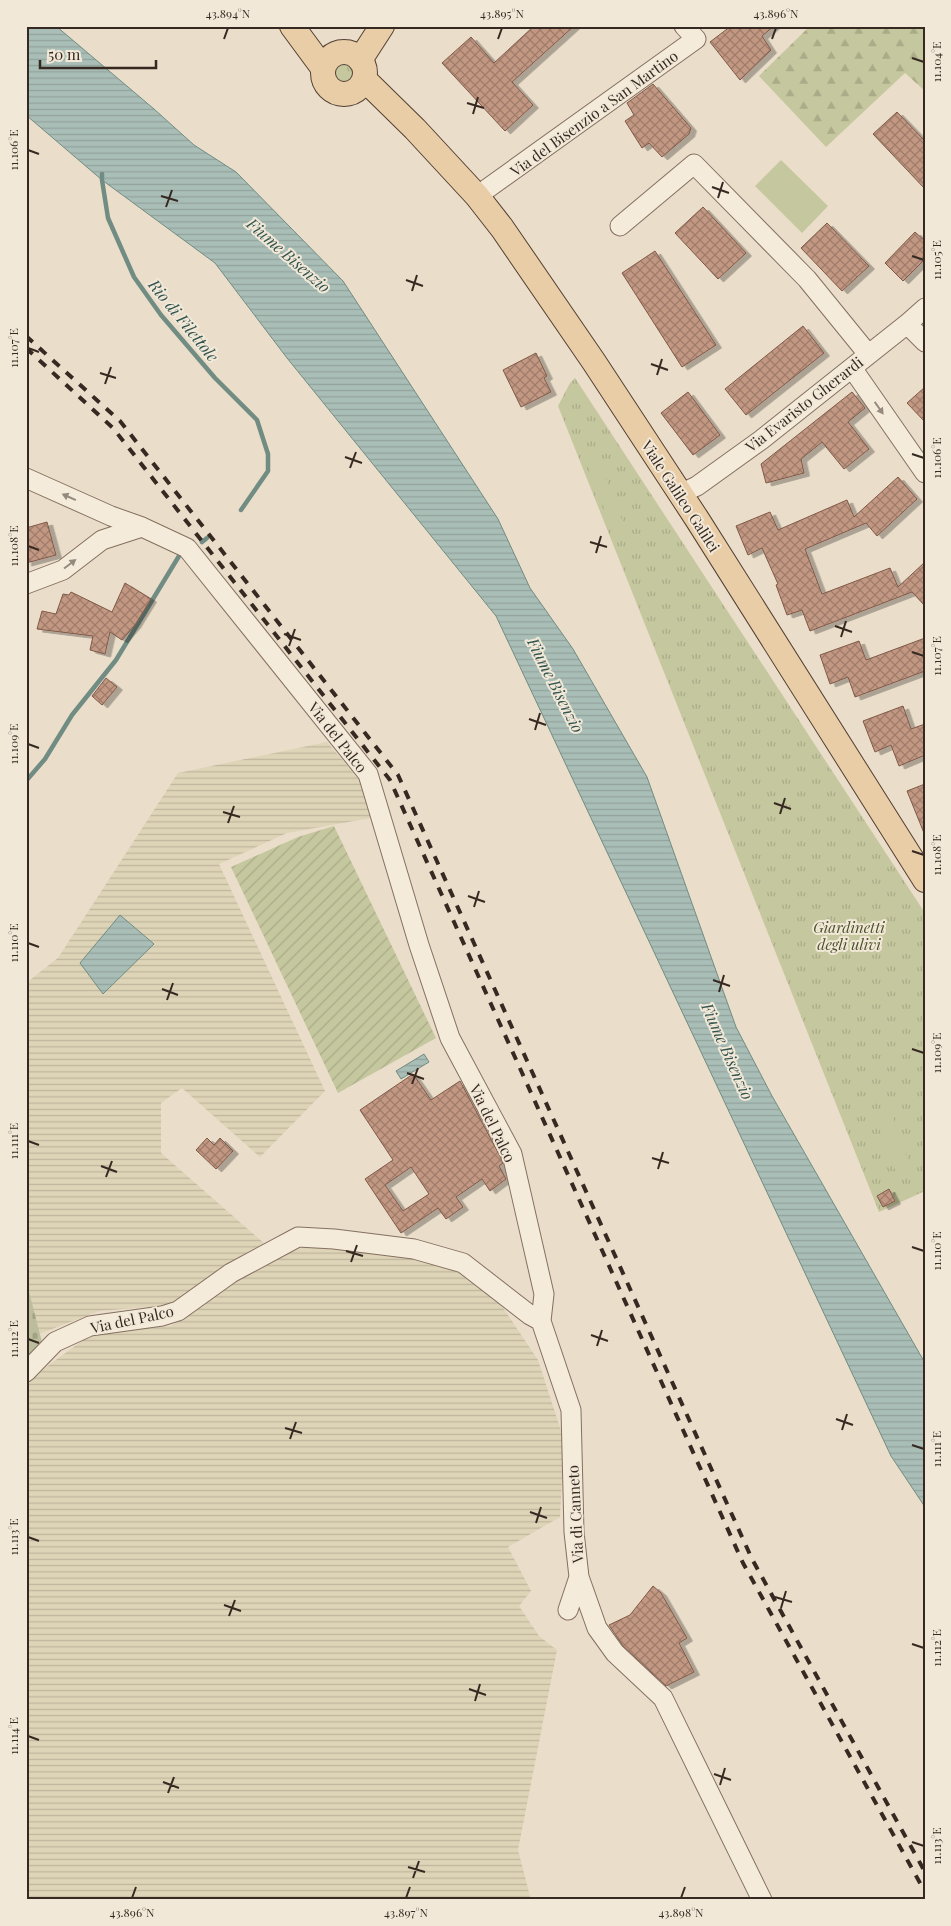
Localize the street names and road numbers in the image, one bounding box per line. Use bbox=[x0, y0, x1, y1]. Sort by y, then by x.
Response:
street label: Via del Bisenzio a San Martino bbox=[505, 45, 682, 181]
street label: Via Evaristo Gherardi bbox=[740, 351, 867, 457]
street label: Viale Galileo Galilei bbox=[637, 435, 725, 556]
street label: Via del Palco bbox=[303, 697, 372, 776]
street label: Via del Palco bbox=[465, 1080, 521, 1165]
street label: Via del Palco bbox=[88, 1300, 175, 1338]
street label: Via di Canneto bbox=[562, 1464, 588, 1565]

